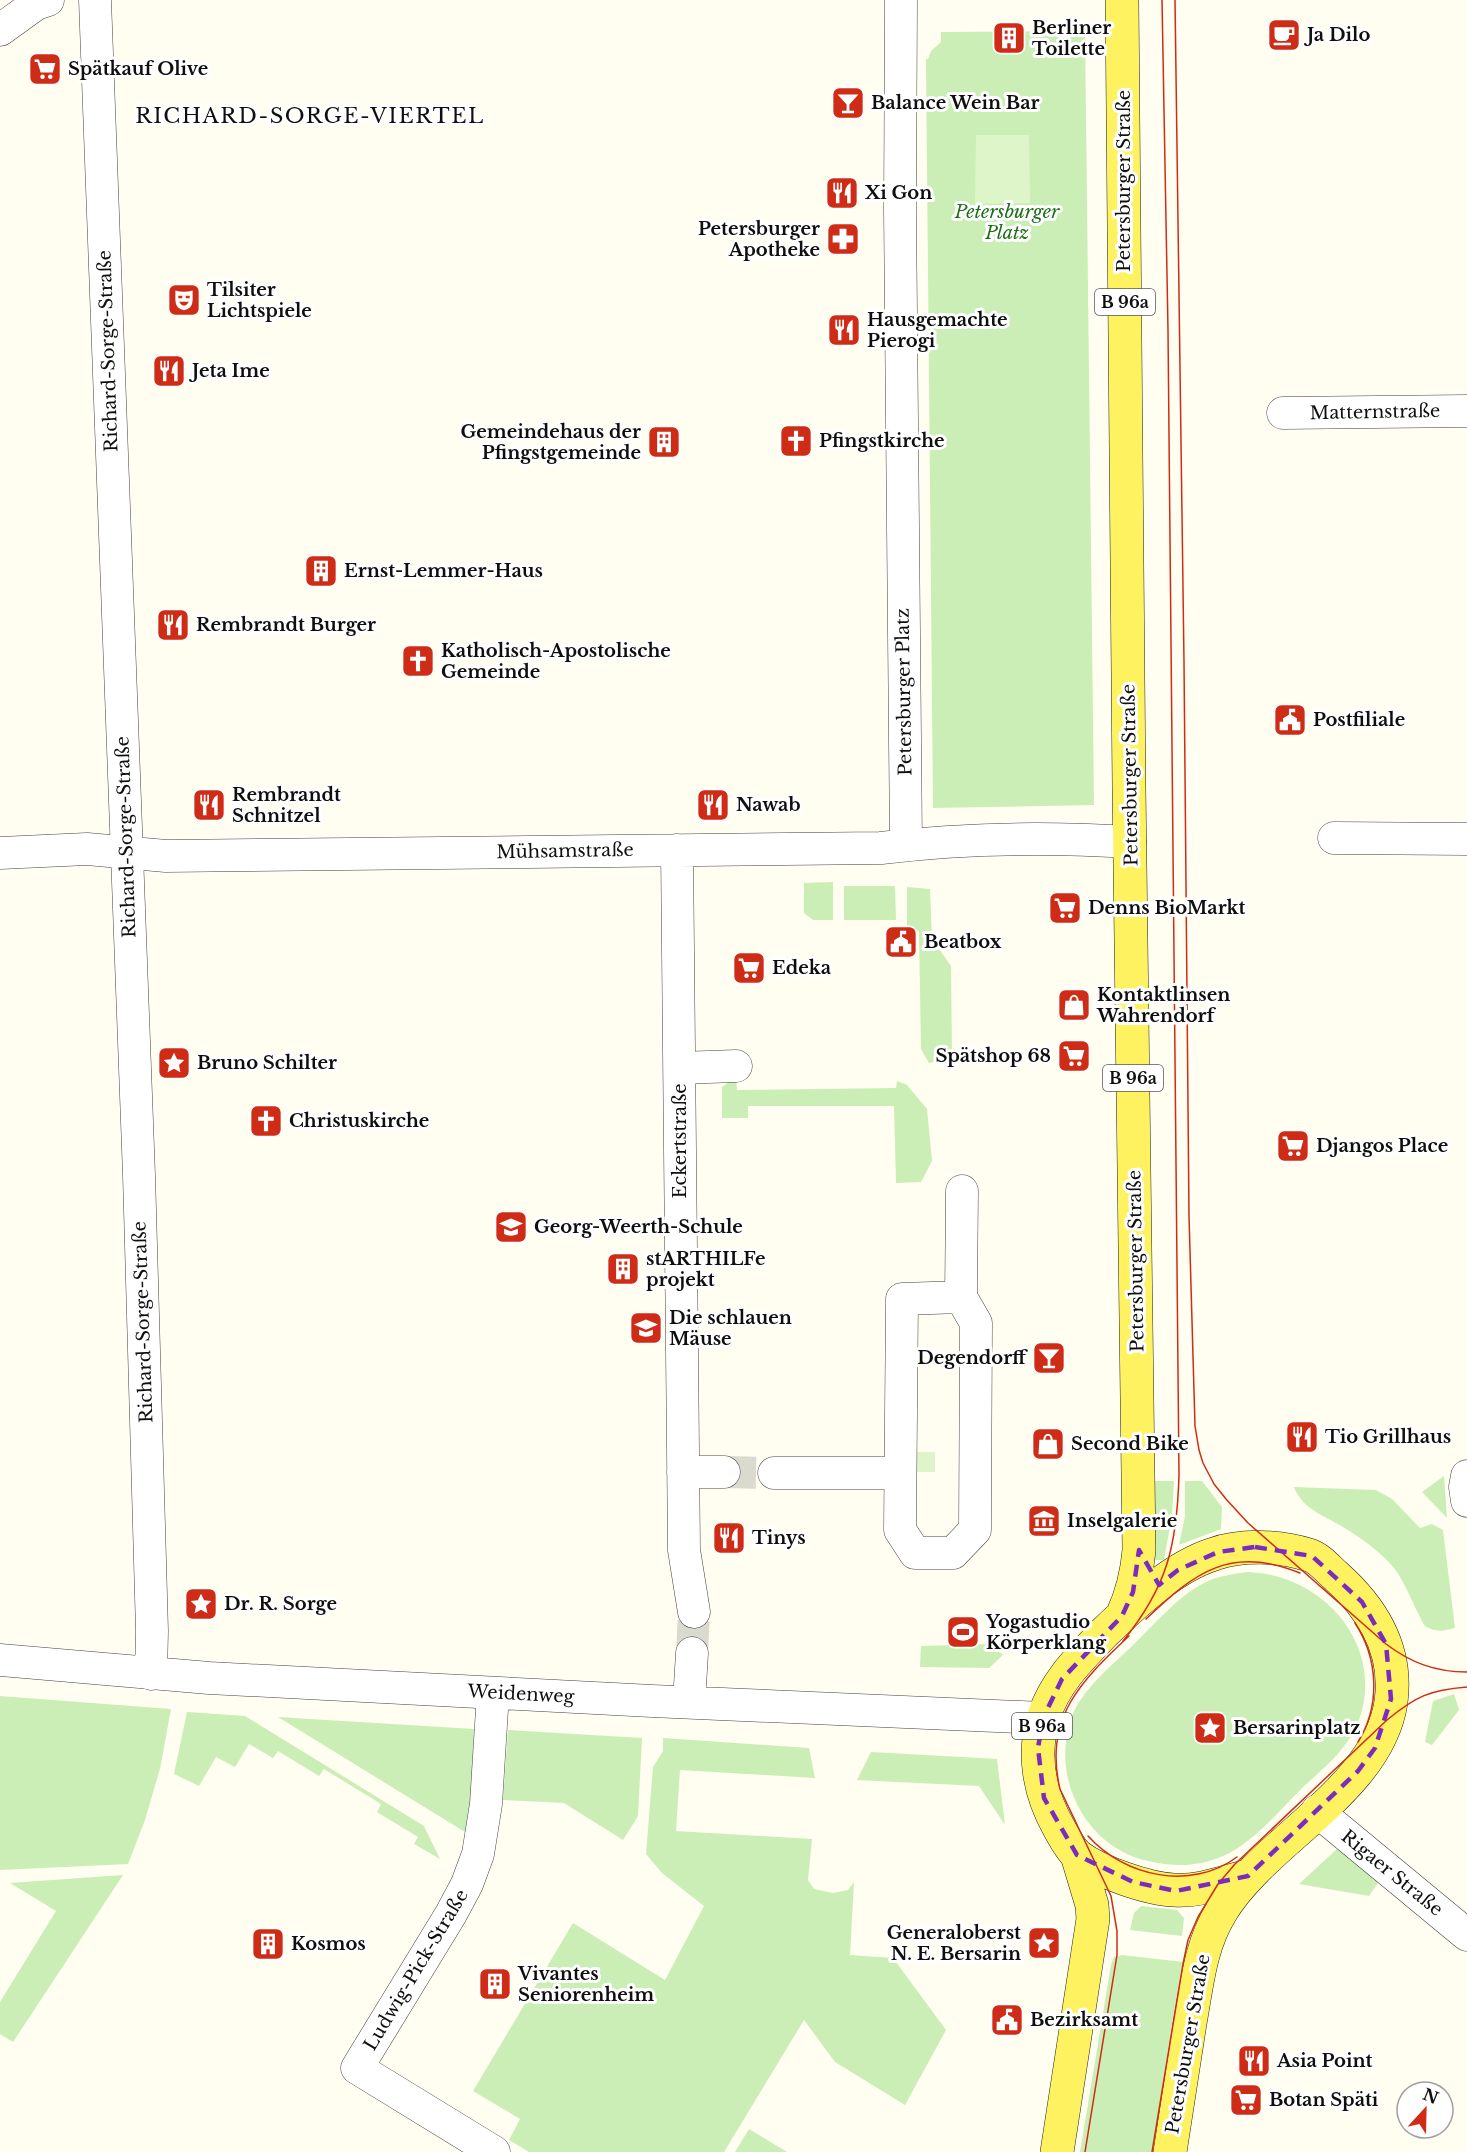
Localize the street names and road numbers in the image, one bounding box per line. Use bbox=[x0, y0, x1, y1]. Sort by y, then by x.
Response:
street label: Petersburger Straße bbox=[1113, 90, 1135, 272]
street label: Richard-Sorge-Straße bbox=[93, 250, 123, 452]
road number: B 96a bbox=[1095, 289, 1155, 315]
street label: Matternstraße bbox=[1309, 400, 1441, 424]
street label: Petersburger Platz bbox=[892, 608, 916, 776]
street label: Petersburger Straße bbox=[1117, 684, 1143, 866]
street label: Richard-Sorge-Straße bbox=[111, 736, 141, 938]
street label: Mühsamstraße bbox=[496, 839, 634, 863]
road number: B 96a bbox=[1103, 1065, 1163, 1091]
street label: Eckertstraße bbox=[669, 1084, 691, 1198]
street label: Petersburger Straße bbox=[1123, 1170, 1149, 1352]
street label: Richard-Sorge-Straße bbox=[128, 1221, 158, 1423]
street label: Weidenweg bbox=[466, 1680, 575, 1708]
road number: B 96a bbox=[1012, 1713, 1072, 1739]
street label: Rigaer Straße bbox=[1337, 1825, 1447, 1921]
street label: Ludwig-Pick-Straße bbox=[359, 1886, 473, 2054]
street label: Petersburger Straße bbox=[1161, 1952, 1215, 2136]

